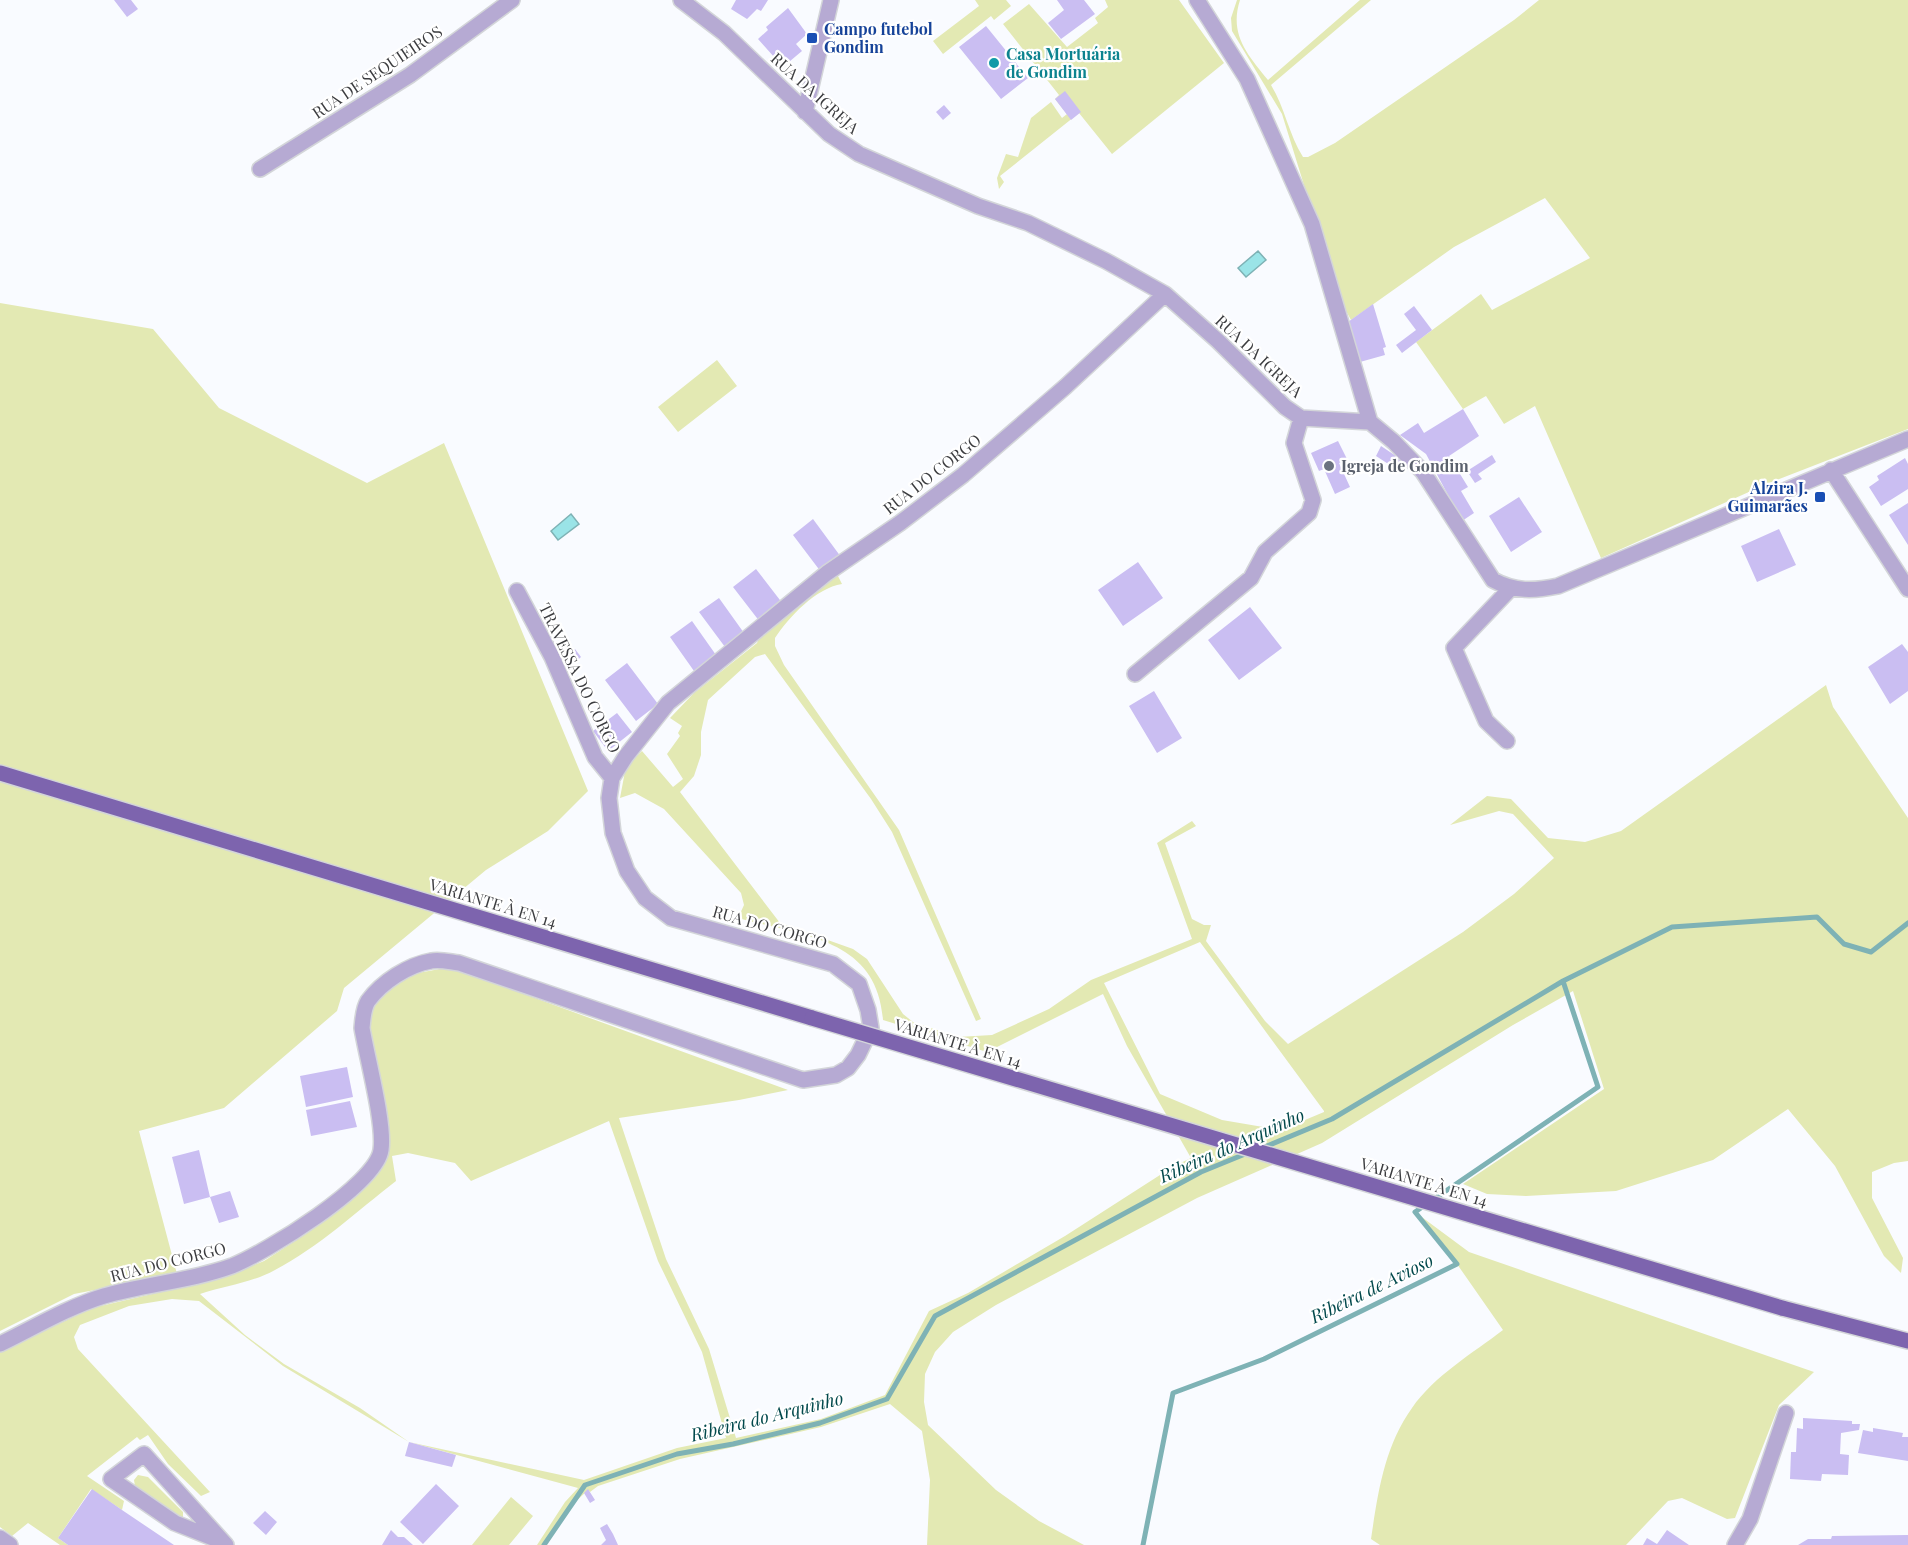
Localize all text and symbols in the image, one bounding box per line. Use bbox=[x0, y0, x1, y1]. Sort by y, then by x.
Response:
place label: Campo futebol Gondim bbox=[824, 18, 933, 57]
street label: RUA DE SEQUIEIROS bbox=[308, 20, 446, 123]
marker: Campo futebol Gondim bbox=[805, 31, 819, 45]
place label: Casa Mortuária de Gondim bbox=[1006, 43, 1121, 82]
street label: RUA DA IGREJA bbox=[767, 47, 865, 138]
marker: Casa Mortuária de Gondim bbox=[987, 56, 1001, 70]
street label: RUA DA IGREJA bbox=[1211, 310, 1308, 402]
street label: RUA DO CORGO bbox=[879, 429, 985, 518]
place label: Igreja de Gondim bbox=[1341, 455, 1469, 476]
marker: Igreja de Gondim bbox=[1322, 459, 1336, 473]
place label: Alzira J. Guimarães bbox=[1728, 477, 1808, 516]
marker: Alzira J. Guimarães bbox=[1813, 490, 1827, 504]
street label: TRAVESSA DO CORGO bbox=[535, 599, 626, 756]
street label: VARIANTE À EN 14 bbox=[426, 873, 559, 932]
street label: RUA DO CORGO bbox=[710, 900, 830, 953]
street label: VARIANTE À EN 14 bbox=[891, 1013, 1024, 1072]
water label: Ribeira do Arquinho bbox=[1154, 1102, 1308, 1188]
street label: VARIANTE À EN 14 bbox=[1357, 1152, 1490, 1211]
street label: RUA DO CORGO bbox=[108, 1237, 228, 1286]
water label: Ribeira de Avioso bbox=[1305, 1248, 1437, 1329]
water label: Ribeira do Arquinho bbox=[687, 1385, 846, 1447]

